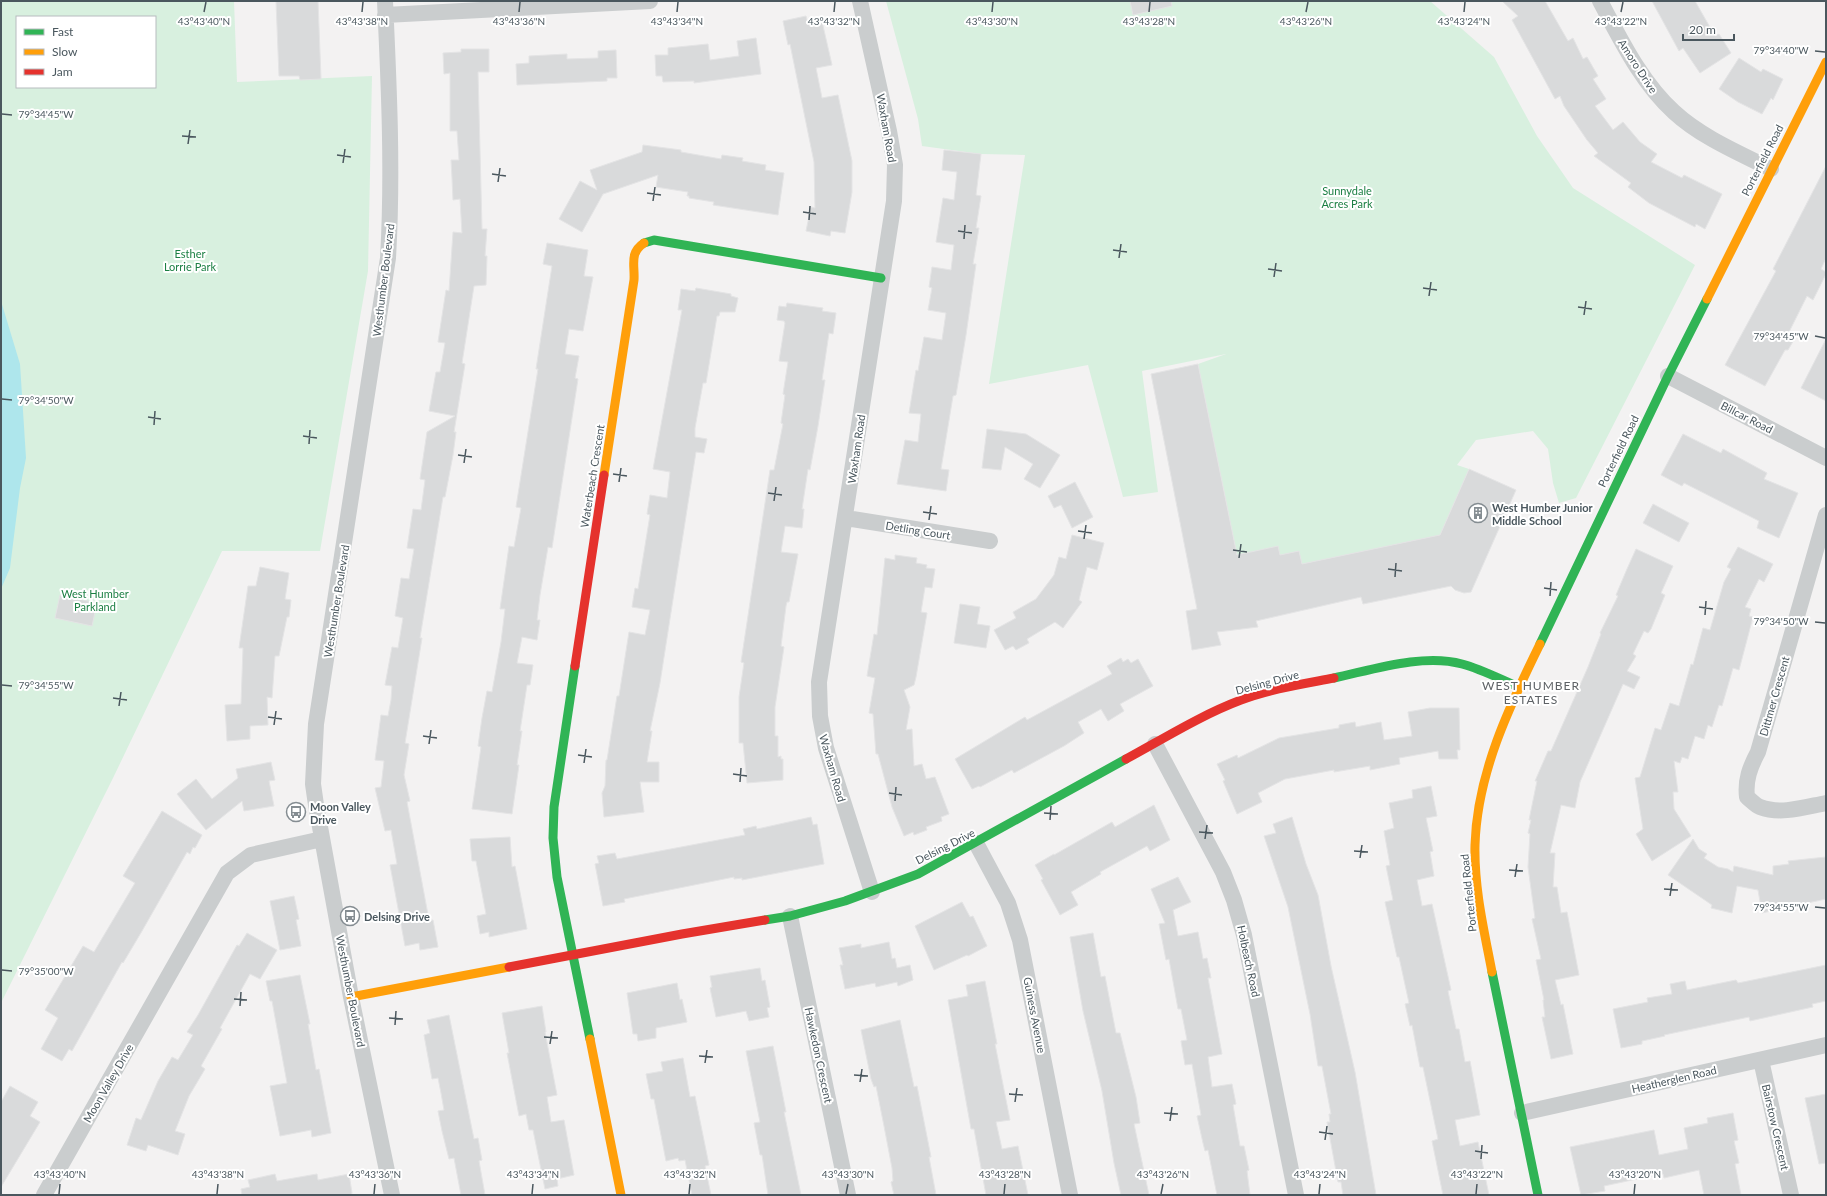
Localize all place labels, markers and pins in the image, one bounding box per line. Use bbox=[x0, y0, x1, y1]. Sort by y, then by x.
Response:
place label: West Humber Junior Middle School bbox=[1492, 501, 1594, 527]
building icon: West Humber Junior Middle School bbox=[1467, 502, 1489, 524]
place label: Moon Valley Drive bbox=[310, 800, 371, 826]
bus stop icon: Moon Valley Drive bbox=[285, 801, 307, 823]
bus stop icon: Delsing Drive bbox=[339, 905, 361, 927]
place label: Delsing Drive bbox=[364, 910, 430, 923]

